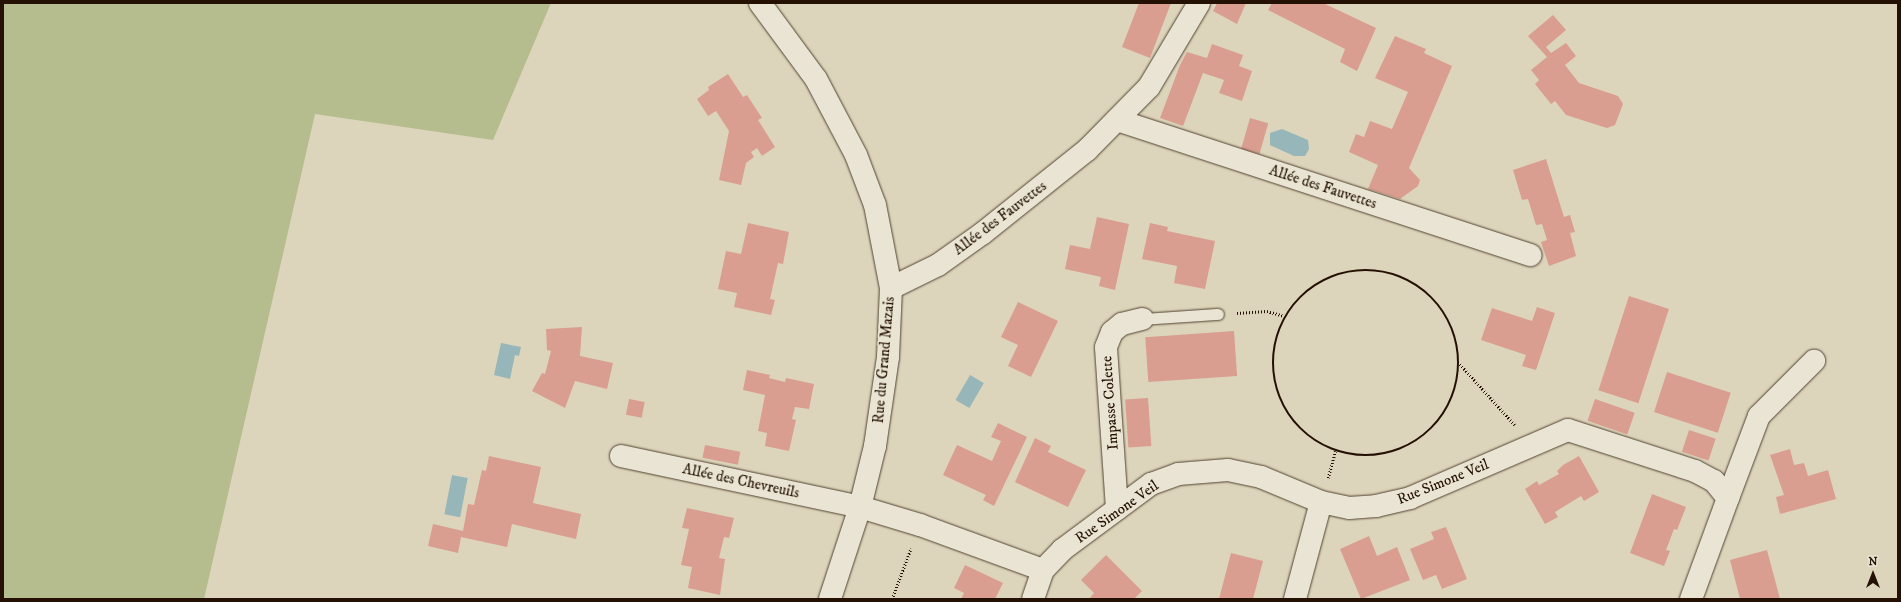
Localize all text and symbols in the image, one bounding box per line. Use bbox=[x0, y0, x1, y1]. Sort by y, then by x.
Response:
street label: Allée des Fauvettes bbox=[1267, 161, 1379, 213]
street label: Allée des Fauvettes bbox=[950, 177, 1050, 259]
street label: Rue du Grand Mazais bbox=[869, 296, 899, 424]
street label: Impasse Colette bbox=[1098, 355, 1122, 451]
street label: Rue Simone Veil bbox=[1394, 455, 1492, 509]
street label: Allée des Chevreuils bbox=[681, 460, 801, 502]
street label: Rue Simone Veil bbox=[1072, 477, 1162, 547]
north arrow bbox=[1853, 554, 1893, 594]
text: N bbox=[1868, 555, 1878, 569]

